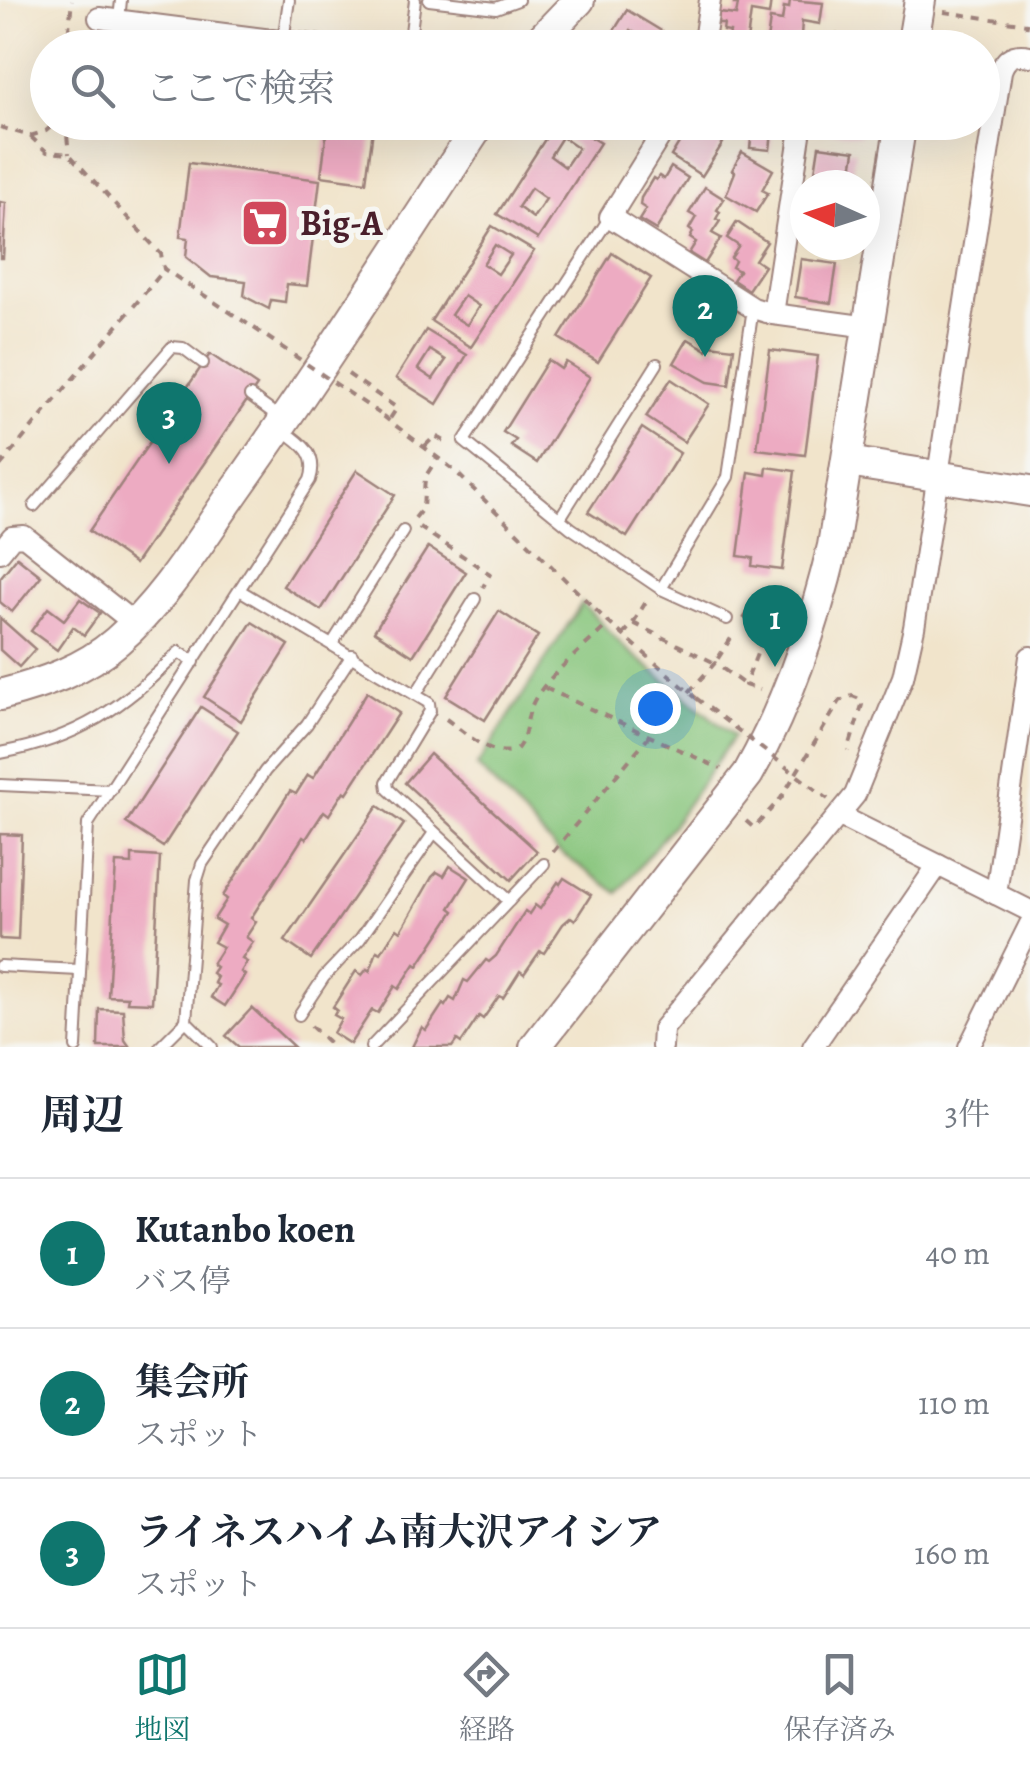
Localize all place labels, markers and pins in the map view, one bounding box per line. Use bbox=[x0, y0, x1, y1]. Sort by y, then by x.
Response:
supermarket icon: Big-A bbox=[239, 197, 291, 249]
place label: Big-A bbox=[300, 199, 384, 247]
pin: 2 bbox=[672, 274, 738, 357]
pin: 3 bbox=[136, 382, 202, 464]
pin: 1 bbox=[742, 584, 808, 667]

